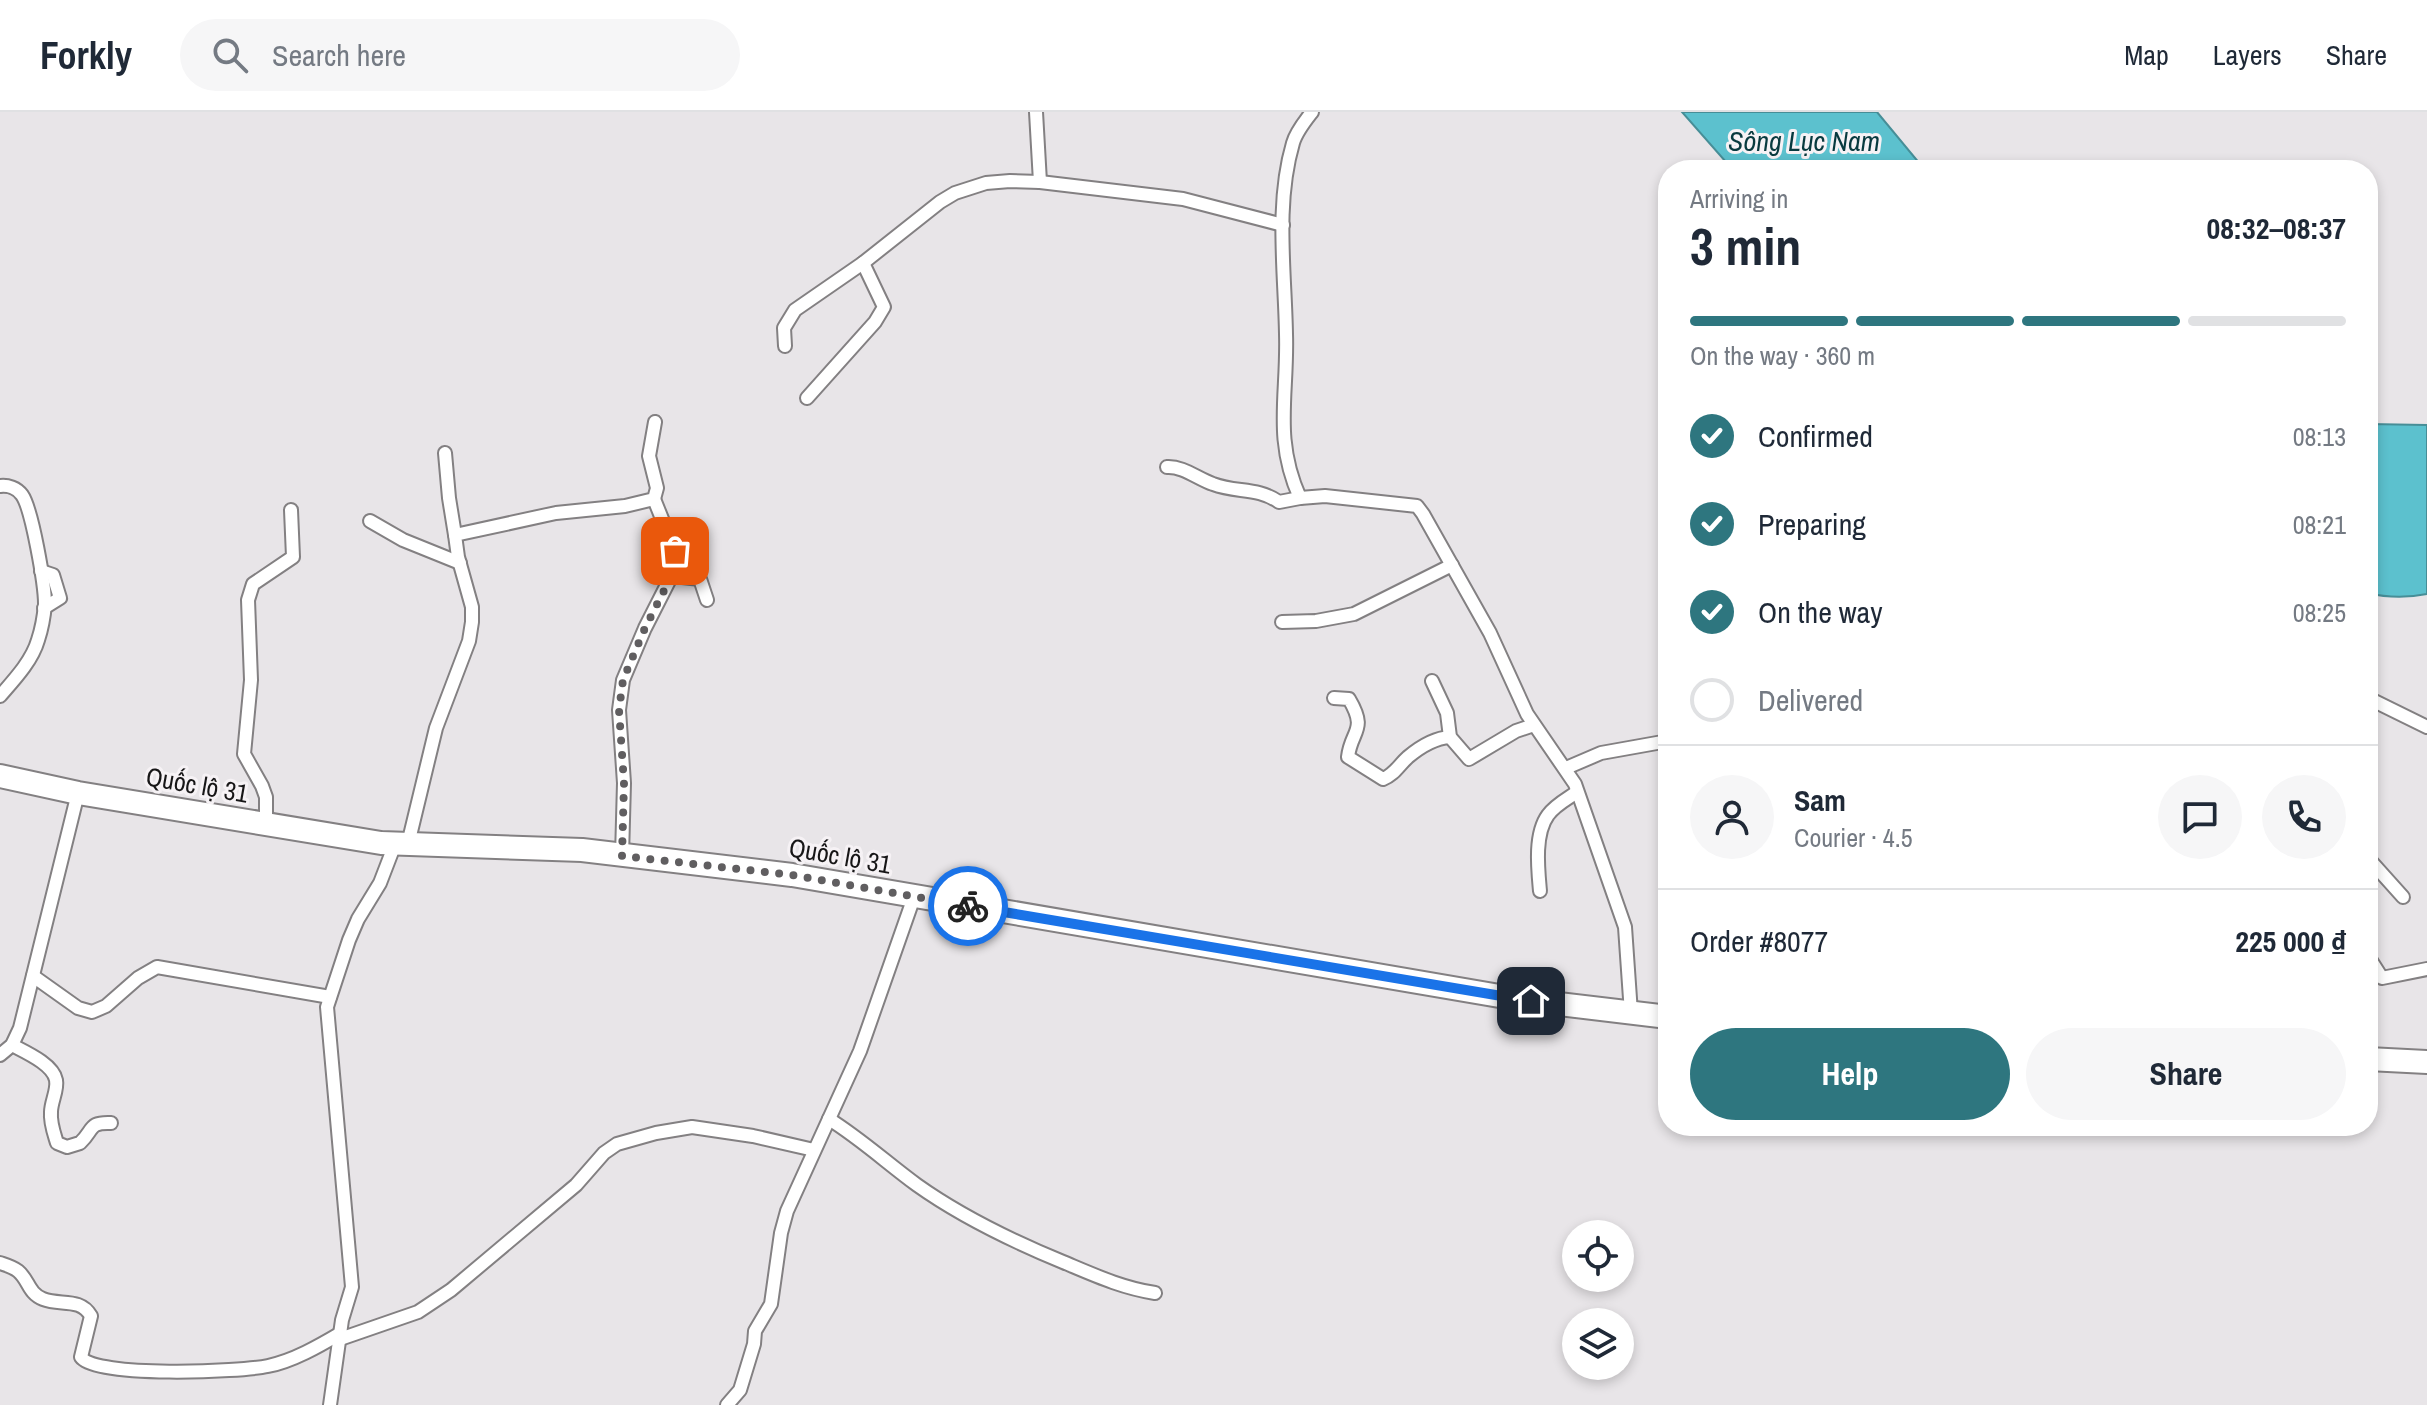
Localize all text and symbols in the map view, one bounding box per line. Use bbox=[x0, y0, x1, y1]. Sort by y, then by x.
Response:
search box bbox=[180, 19, 740, 91]
text: Forkly bbox=[40, 30, 132, 81]
icon: search bbox=[208, 33, 252, 77]
text: Search here bbox=[272, 35, 406, 75]
text: Map bbox=[2124, 36, 2169, 74]
text: Layers bbox=[2213, 36, 2282, 74]
text: Share bbox=[2326, 36, 2387, 74]
water label: Sông Lục Nam bbox=[1728, 122, 1880, 160]
text: Arriving in bbox=[1690, 181, 1788, 216]
text: 08:32–08:37 bbox=[2207, 208, 2346, 248]
text: 3 min bbox=[1690, 211, 1801, 281]
text: On the way · 360 m bbox=[1690, 338, 1875, 373]
icon: check bbox=[1690, 414, 1734, 458]
text: Confirmed bbox=[1758, 416, 1873, 456]
text: 08:13 bbox=[2293, 419, 2346, 454]
icon: check bbox=[1690, 502, 1734, 546]
text: Preparing bbox=[1758, 504, 1866, 544]
text: 08:21 bbox=[2293, 507, 2346, 542]
pin bbox=[641, 517, 709, 585]
icon: bag bbox=[653, 529, 697, 573]
icon: check bbox=[1690, 590, 1734, 634]
text: On the way bbox=[1758, 592, 1882, 632]
text: 08:25 bbox=[2293, 595, 2346, 630]
text: Delivered bbox=[1758, 680, 1863, 720]
street label: Quốc lộ 31 bbox=[143, 758, 251, 811]
button: person bbox=[1690, 775, 1774, 859]
button: chat bbox=[2158, 775, 2242, 859]
button: phone bbox=[2262, 775, 2346, 859]
text: Sam bbox=[1794, 780, 1846, 820]
text: Courier · 4.5 bbox=[1794, 820, 1913, 855]
street label: Quốc lộ 31 bbox=[786, 829, 894, 882]
courier bbox=[928, 866, 1008, 946]
icon: bike bbox=[946, 884, 990, 928]
text: Order #8077 bbox=[1690, 921, 1828, 961]
text: 225 000 ₫ bbox=[2235, 921, 2346, 961]
pin bbox=[1497, 967, 1565, 1035]
icon: home bbox=[1509, 979, 1553, 1023]
button: Help bbox=[1690, 1028, 2010, 1120]
button: Share bbox=[2026, 1028, 2346, 1120]
map controls bbox=[1562, 1220, 1634, 1380]
button: locate bbox=[1562, 1220, 1634, 1292]
button: layers bbox=[1562, 1308, 1634, 1380]

